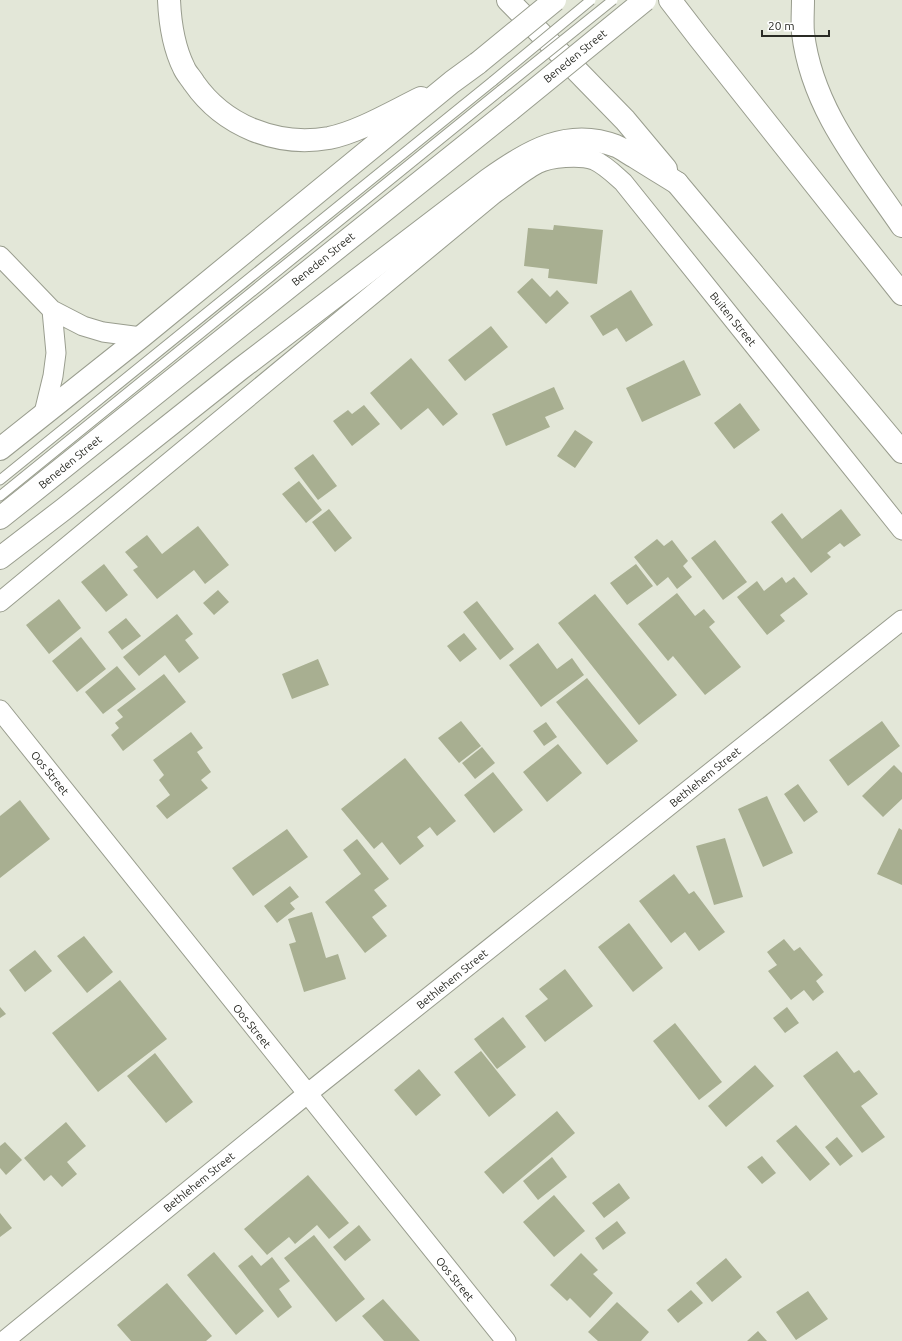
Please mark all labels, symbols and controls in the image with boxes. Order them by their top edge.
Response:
scale bar [762,12,829,38]
text: 20 m [768,19,795,32]
street label: Beneden Street [541,27,609,85]
street label: Beneden Street [289,230,357,288]
street label: Buiten Street [708,290,759,349]
street label: Beneden Street [36,433,104,491]
street label: Bethlehem Street [667,744,743,809]
street label: Oos Street [29,749,72,798]
street label: Bethlehem Street [414,946,490,1011]
street label: Oos Street [231,1002,274,1051]
street label: Bethlehem Street [161,1149,237,1214]
street label: Oos Street [434,1255,477,1304]

